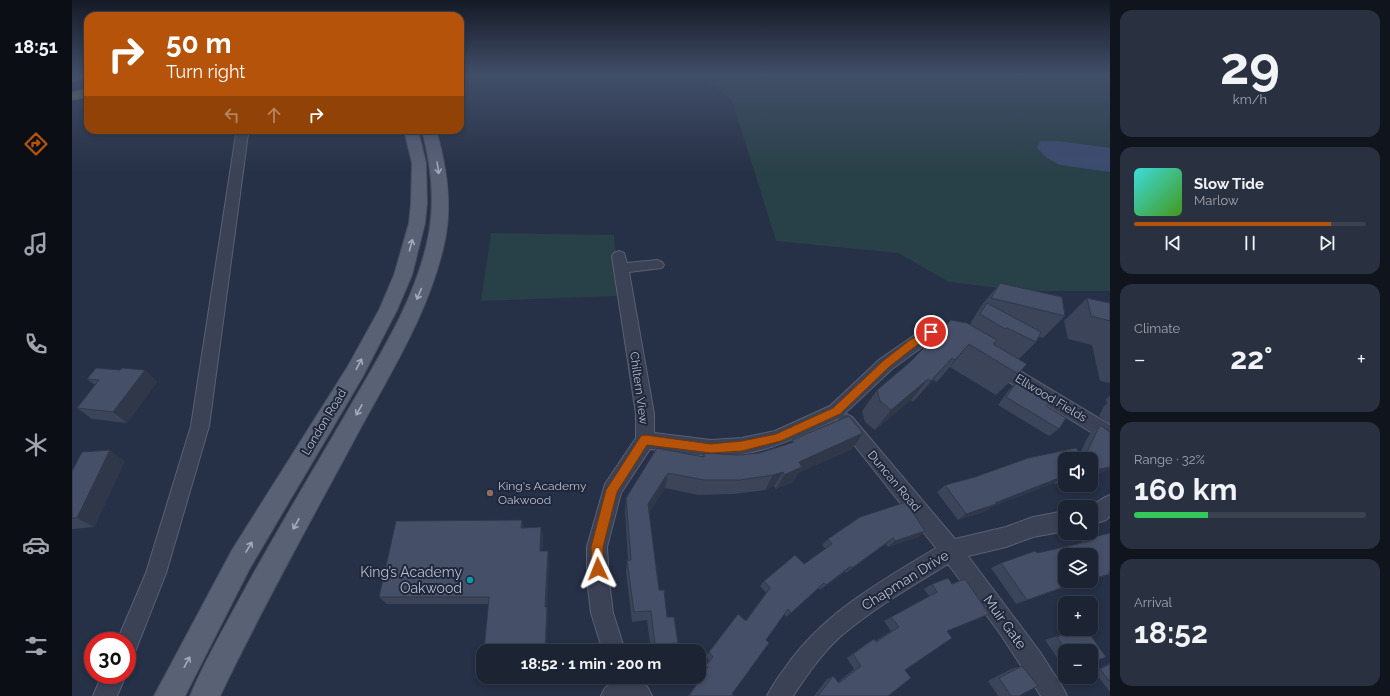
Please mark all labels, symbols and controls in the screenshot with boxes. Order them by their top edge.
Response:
text: 50 m [166,27,232,60]
icon: right [100,28,152,80]
text: 29 [1220,35,1280,96]
text: 18:51 [14,36,58,57]
text: Turn right [166,61,245,82]
text: km/h [1233,92,1267,107]
icon: left [221,104,243,126]
icon: ahead [263,104,285,126]
icon: right [305,104,327,126]
icon: directions [22,130,50,158]
one-way arrow [434,161,442,174]
text: Slow Tide [1194,175,1264,193]
text: Marlow [1194,193,1239,208]
icon: music [22,230,50,258]
icon: previous [1162,232,1184,254]
icon: pause [1239,232,1261,254]
icon: next [1316,232,1338,254]
one-way arrow [408,239,415,252]
one-way arrow [415,288,422,300]
pin [914,315,948,349]
icon: arrive [920,321,942,343]
text: Climate [1134,321,1180,336]
icon: phone [22,330,50,358]
text: 22° [1230,341,1272,376]
text: − [1134,346,1146,372]
text: + [1357,346,1366,372]
street label: Chiltern View [627,351,651,426]
one-way arrow [356,358,364,370]
street label: Ellwood Fields [1013,371,1090,425]
street label: London Road [299,386,349,458]
one-way arrow [355,404,363,416]
icon: climate [22,431,50,459]
street label: Duncan Road [865,448,923,514]
map controls [1058,452,1098,684]
button: sound [1058,452,1098,492]
text: Range · 32% [1134,452,1205,467]
text: 160 km [1134,472,1237,507]
place label: King's Academy Oakwood [498,479,587,507]
marker: King's Academy Oakwood [485,488,495,498]
button: search [1058,500,1098,540]
one-way arrow [292,517,300,529]
icon: car [22,531,50,559]
one-way arrow [245,541,253,553]
street label: Chapman Drive [858,547,952,613]
position arrow [577,548,619,590]
button: layers [1058,548,1098,588]
place label: King’s Academy Oakwood [360,564,462,596]
marker: King’s Academy Oakwood [465,575,475,585]
street label: Muir Gate [980,592,1030,652]
text: Arrival [1134,595,1172,610]
button: + [1058,596,1098,636]
text: 18:52 [1134,615,1208,650]
icon: filters [22,632,50,660]
speed limit sign: 30 [84,632,136,684]
button: − [1058,644,1098,684]
text: 18:52 · 1 min · 200 m [521,655,661,673]
one-way arrow [184,656,191,668]

